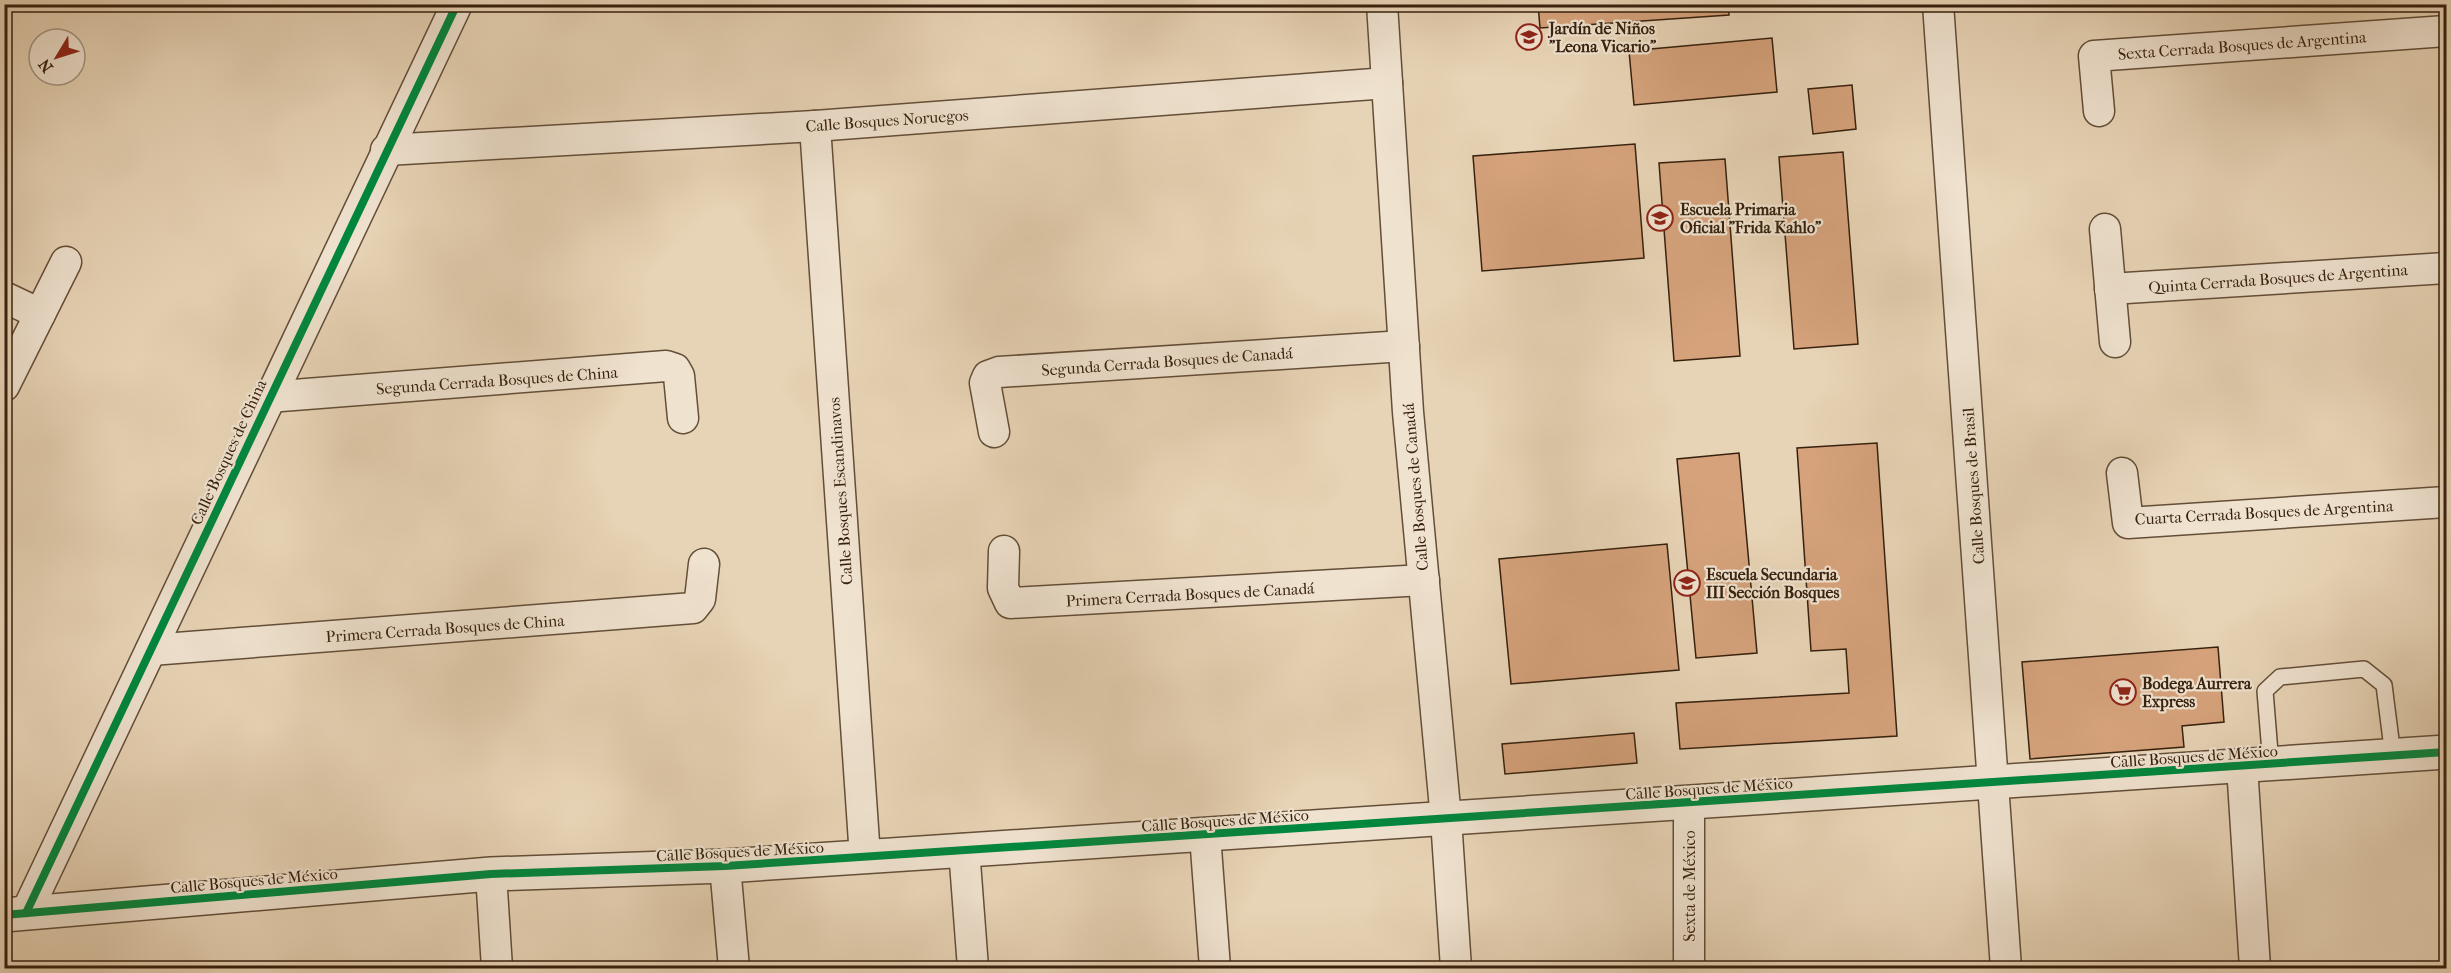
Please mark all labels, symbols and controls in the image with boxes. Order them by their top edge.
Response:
place label: Jardín de Niños "Leona Vicario" [1547,19,1657,56]
school or university icon: Jardín de Niños "Leona Vicario" [1514,22,1544,52]
north arrow [27,27,87,87]
street label: Sexta Cerrada Bosques de Argentina [2117,27,2368,64]
text: N [34,55,57,77]
street label: Calle Bosques Noruegos [805,105,969,136]
place label: Escuela Primaria Oficial "Frida Kahlo" [1680,200,1822,237]
school or university icon: Escuela Primaria Oficial "Frida Kahlo" [1645,203,1675,233]
street label: Quinta Cerrada Bosques de Argentina [2148,260,2409,297]
street label: Segunda Cerrada Bosques de Canadá [1041,343,1294,380]
street label: Segunda Cerrada Bosques de China [376,363,619,398]
street label: Calle Bosques de China [186,376,271,528]
street label: Calle Bosques Escandinavos [824,396,857,585]
street label: Calle Bosques de Canadá [1399,402,1432,572]
street label: Calle Bosques de Brasil [1959,406,1988,565]
street label: Cuarta Cerrada Bosques de Argentina [2134,496,2394,529]
place label: Escuela Secundaria III Sección Bosques [1706,565,1839,603]
school or university icon: Escuela Secundaria III Sección Bosques [1672,568,1702,598]
street label: Primera Cerrada Bosques de Canadá [1065,578,1316,611]
street label: Primera Cerrada Bosques de China [325,611,566,646]
place label: Bodega Aurrera Express [2142,674,2252,712]
supermarket icon: Bodega Aurrera Express [2108,677,2138,707]
street label: Calle Bosques de México [2110,741,2278,772]
street label: Calle Bosques de México [1625,773,1793,804]
street label: Calle Bosques de México [1141,805,1309,836]
street label: Sexta de México [1680,830,1699,942]
street label: Calle Bosques de México [656,838,824,865]
street label: Calle Bosques de México [170,864,338,897]

